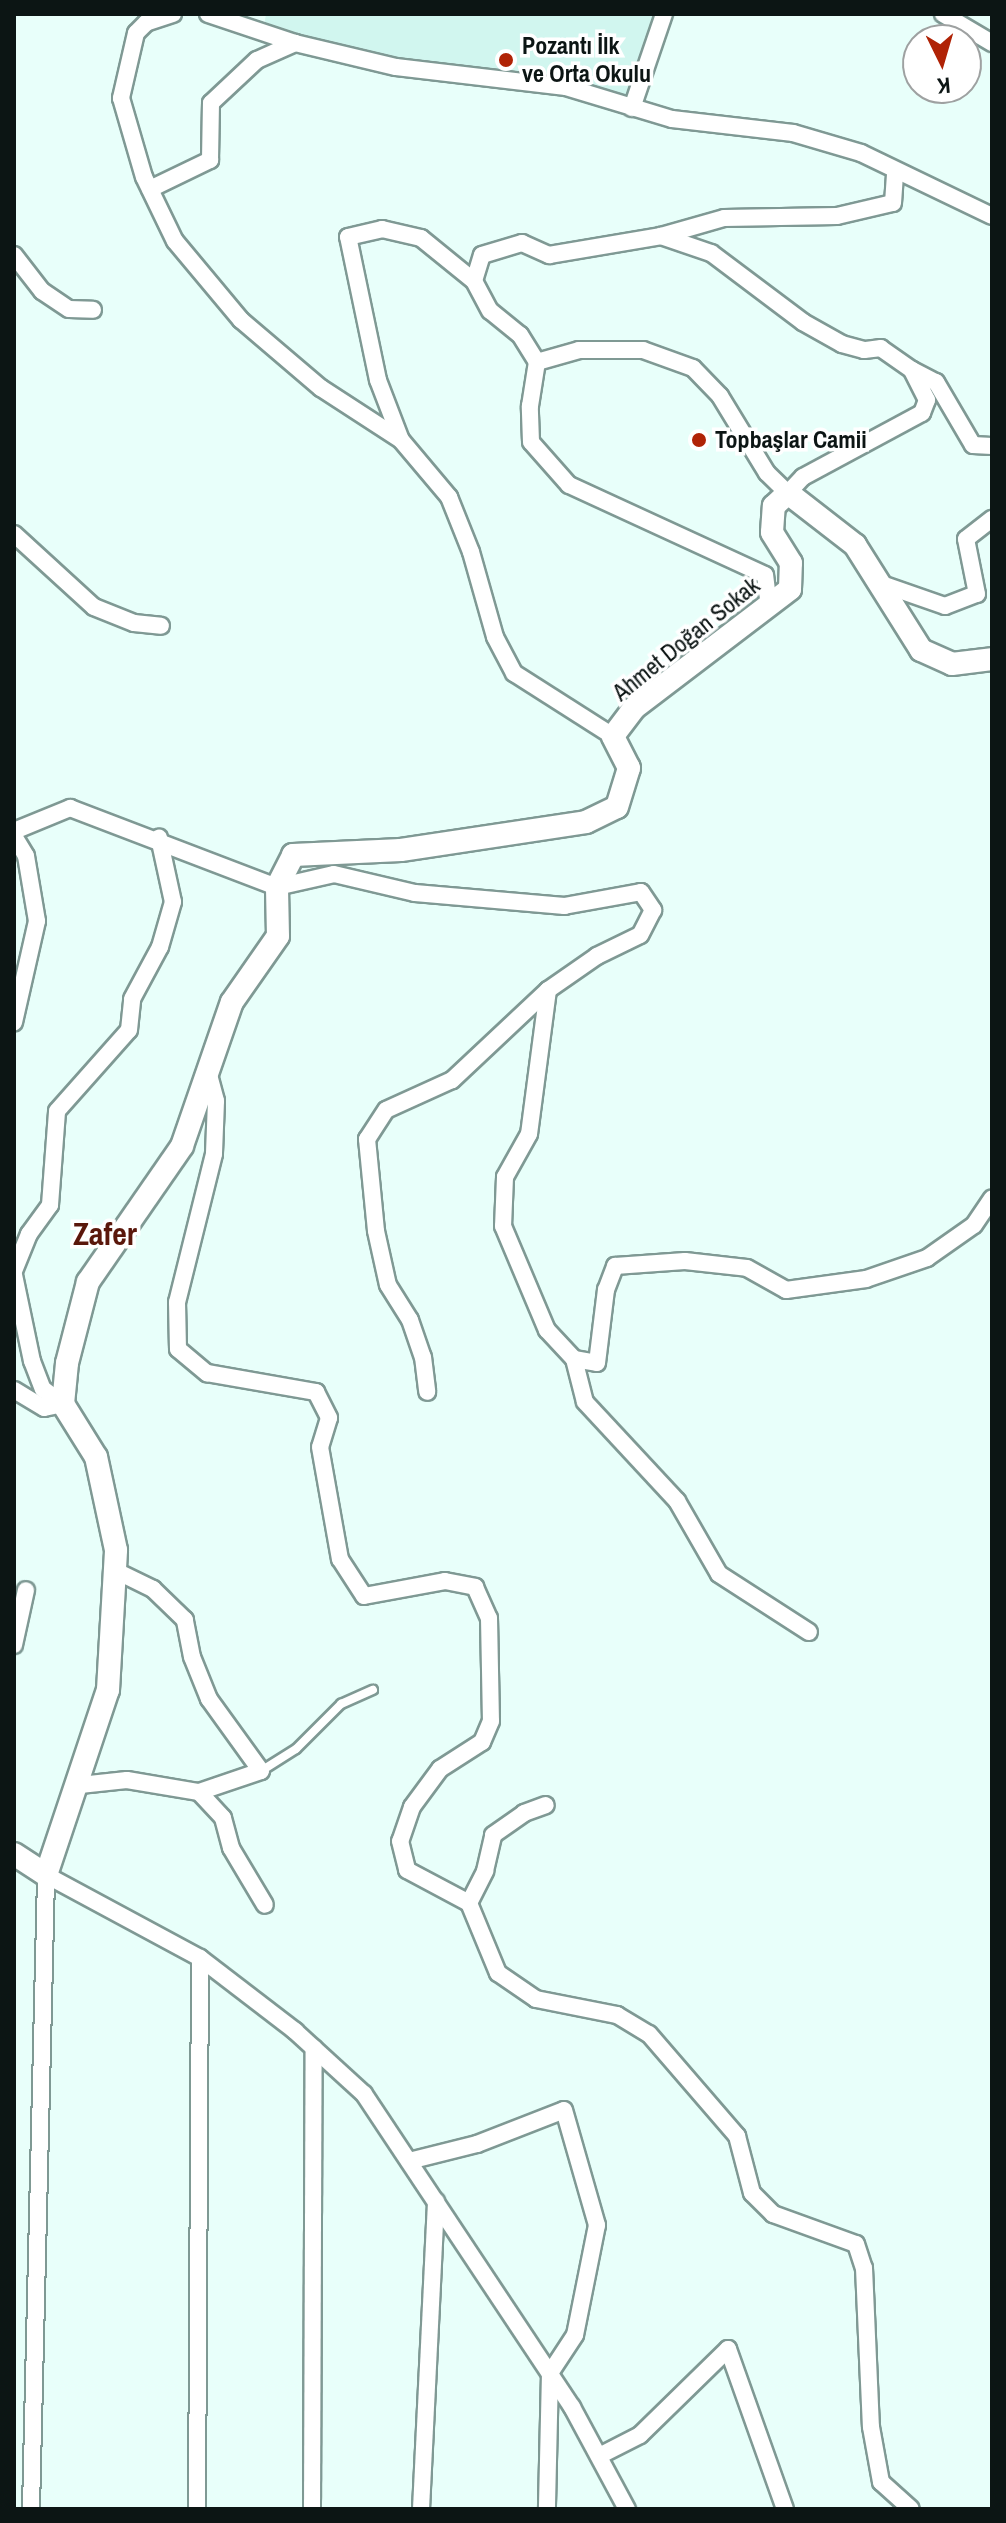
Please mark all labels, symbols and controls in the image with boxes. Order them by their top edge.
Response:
north arrow [902,24,982,104]
place label: Pozantı İlk ve Orta Okulu [522,32,651,88]
marker: Pozantı İlk ve Orta Okulu [497,51,515,69]
text: K [936,70,952,101]
place label: Topbaşlar Camii [715,426,867,454]
marker: Topbaşlar Camii [690,431,708,449]
street label: Ahmet Doğan Sokak [607,571,765,707]
district label: Zafer [73,1215,137,1253]

